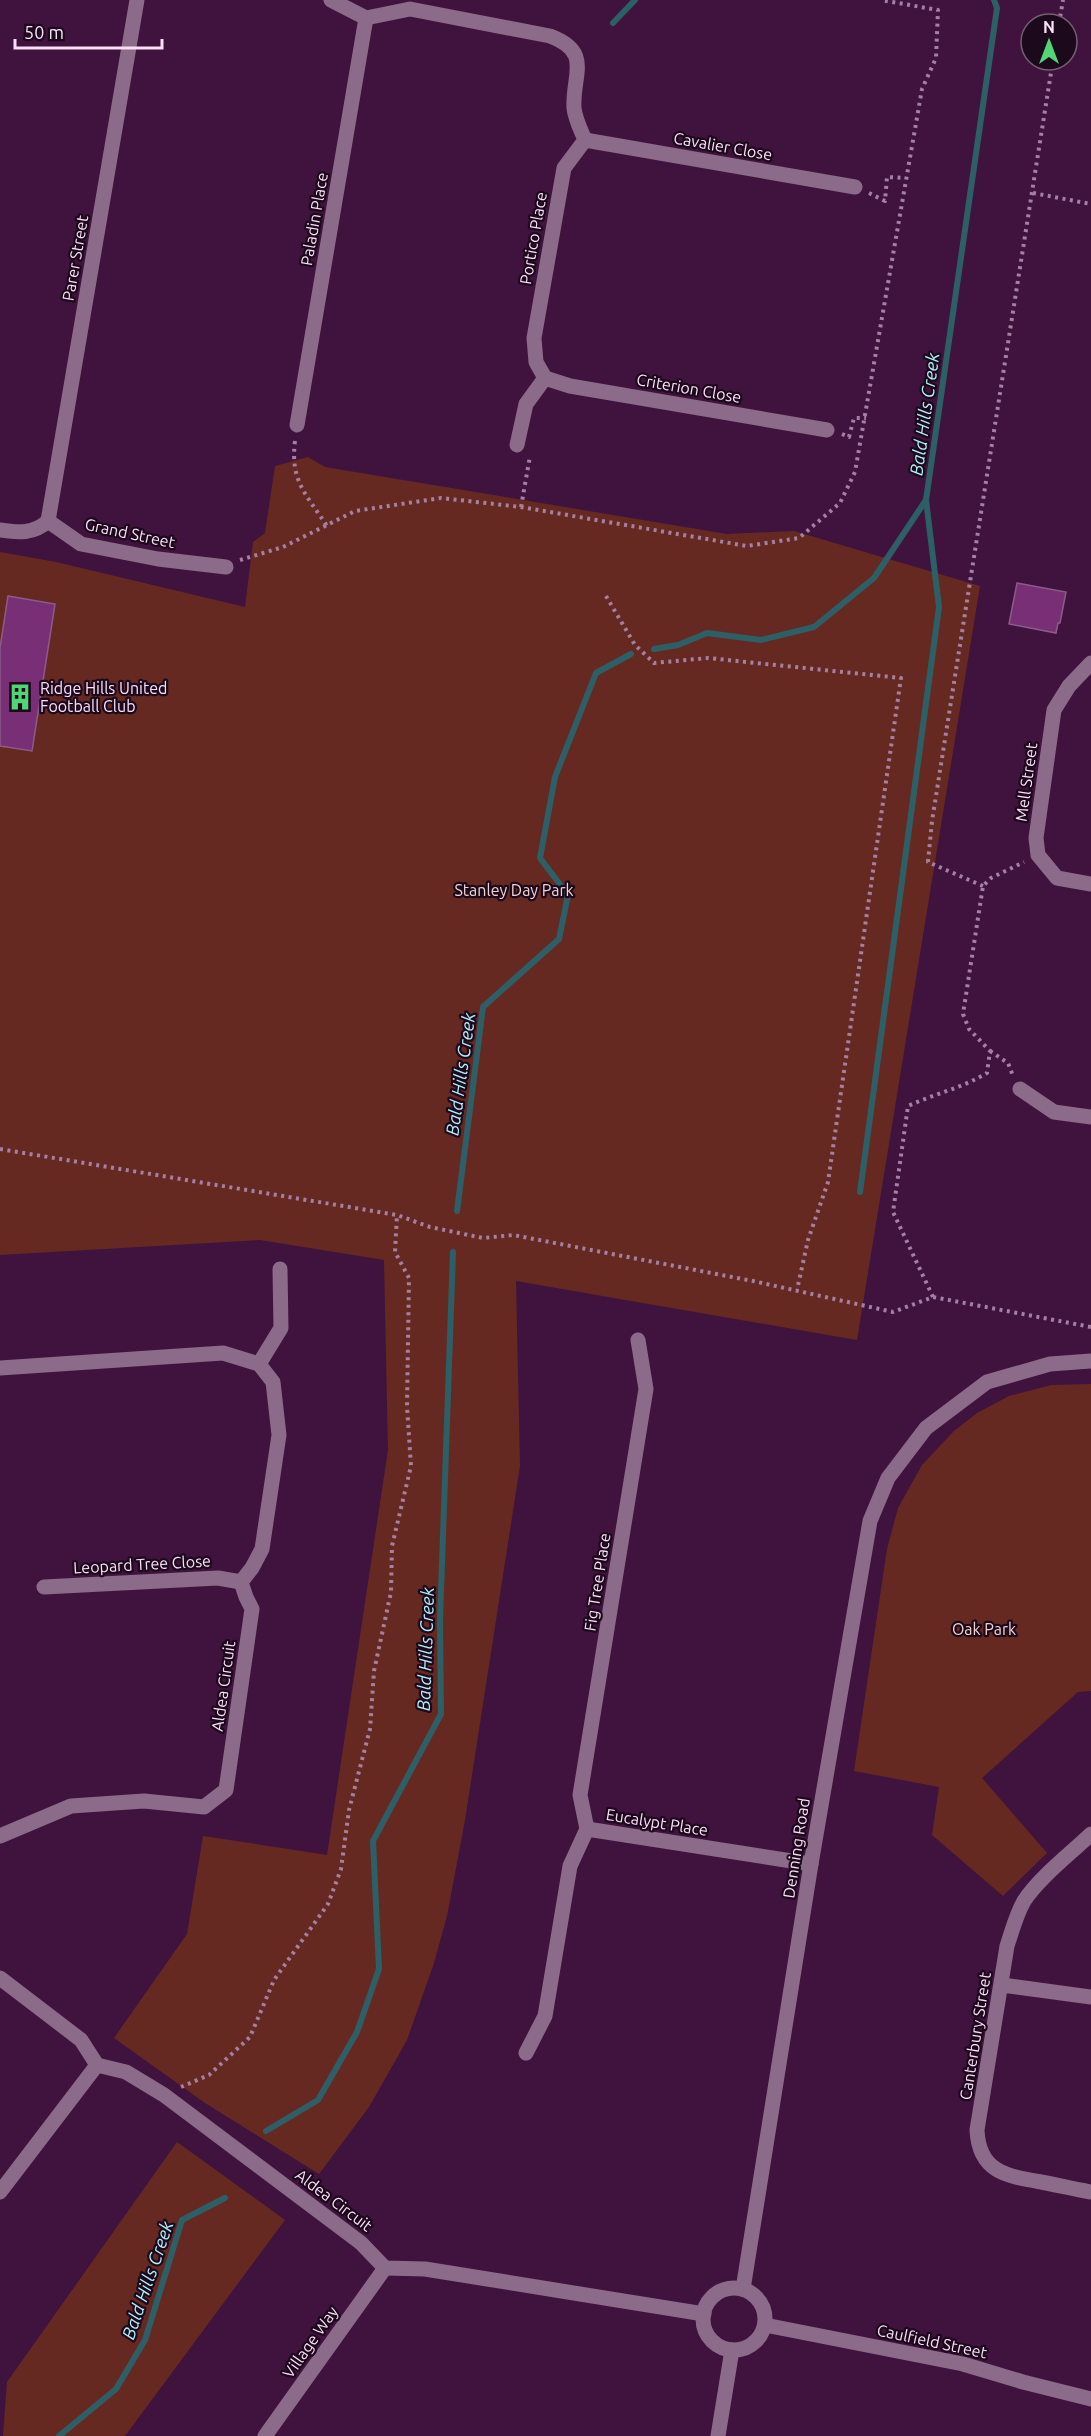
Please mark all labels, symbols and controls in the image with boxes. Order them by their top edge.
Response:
scale bar [15,12,162,50]
north arrow [1019,12,1079,72]
text: N [1043,18,1055,36]
text: 50 m [24,22,64,42]
street label: Cavalier Close [672,128,774,164]
street label: Paladin Place [297,171,331,267]
street label: Portico Place [516,190,550,286]
street label: Parer Street [59,213,92,302]
water label: Bald Hills Creek [905,351,943,477]
street label: Criterion Close [635,370,743,406]
street label: Grand Street [83,515,177,551]
place label: Ridge Hills United Football Club [40,679,167,715]
building icon: Ridge Hills United Football Club [5,682,35,712]
street label: Mell Street [1012,741,1041,823]
park label: Stanley Day Park [454,881,574,899]
water label: Bald Hills Creek [441,1011,479,1137]
street label: Fig Tree Place [580,1532,614,1632]
street label: Leopard Tree Close [73,1551,211,1577]
water label: Bald Hills Creek [413,1586,437,1711]
park label: Oak Park [952,1620,1016,1638]
street label: Aldea Circuit [208,1639,238,1732]
street label: Denning Road [779,1797,813,1899]
street label: Eucalypt Place [605,1805,709,1839]
street label: Canterbury Street [956,1970,994,2101]
street label: Aldea Circuit [292,2165,376,2235]
water label: Bald Hills Creek [117,2217,177,2342]
street label: Village Way [279,2302,341,2381]
street label: Caulfield Street [875,2321,989,2362]

